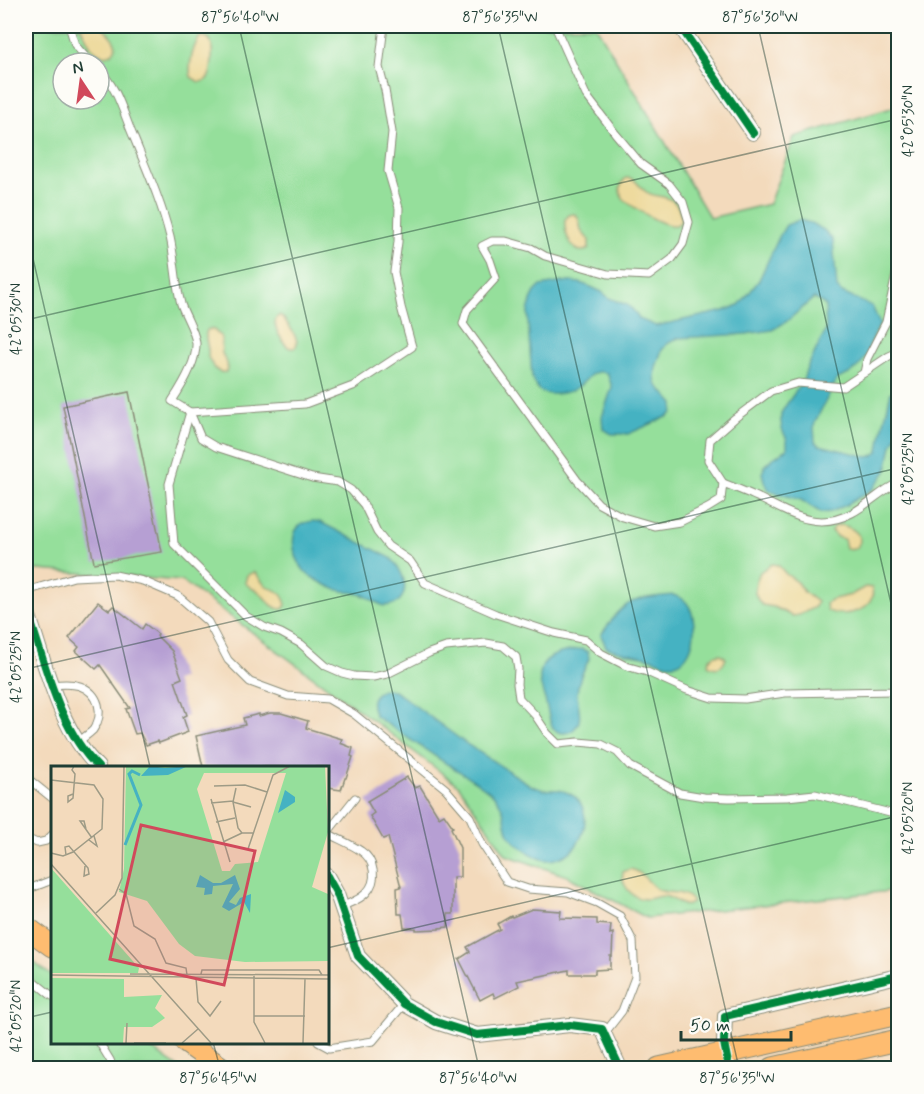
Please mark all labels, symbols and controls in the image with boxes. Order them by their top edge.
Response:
text: 87°56'40"W [201,8,279,28]
text: 87°56'35"W [462,8,538,28]
text: 87°56'30"W [722,8,798,28]
north arrow [51,51,111,111]
text: N [70,56,86,79]
text: 42°05'30"N [899,85,919,157]
text: 42°05'30"N [7,283,27,355]
text: 42°05'25"N [899,433,919,505]
text: 42°05'25"N [7,631,27,703]
inset map [51,766,328,1043]
text: 42°05'20"N [899,782,919,854]
text: 42°05'20"N [7,980,27,1052]
scale bar [681,1004,790,1042]
text: 50 m [690,1014,730,1038]
text: 87°56'45"W [179,1069,257,1089]
text: 87°56'40"W [439,1069,517,1089]
text: 87°56'35"W [699,1069,775,1089]

